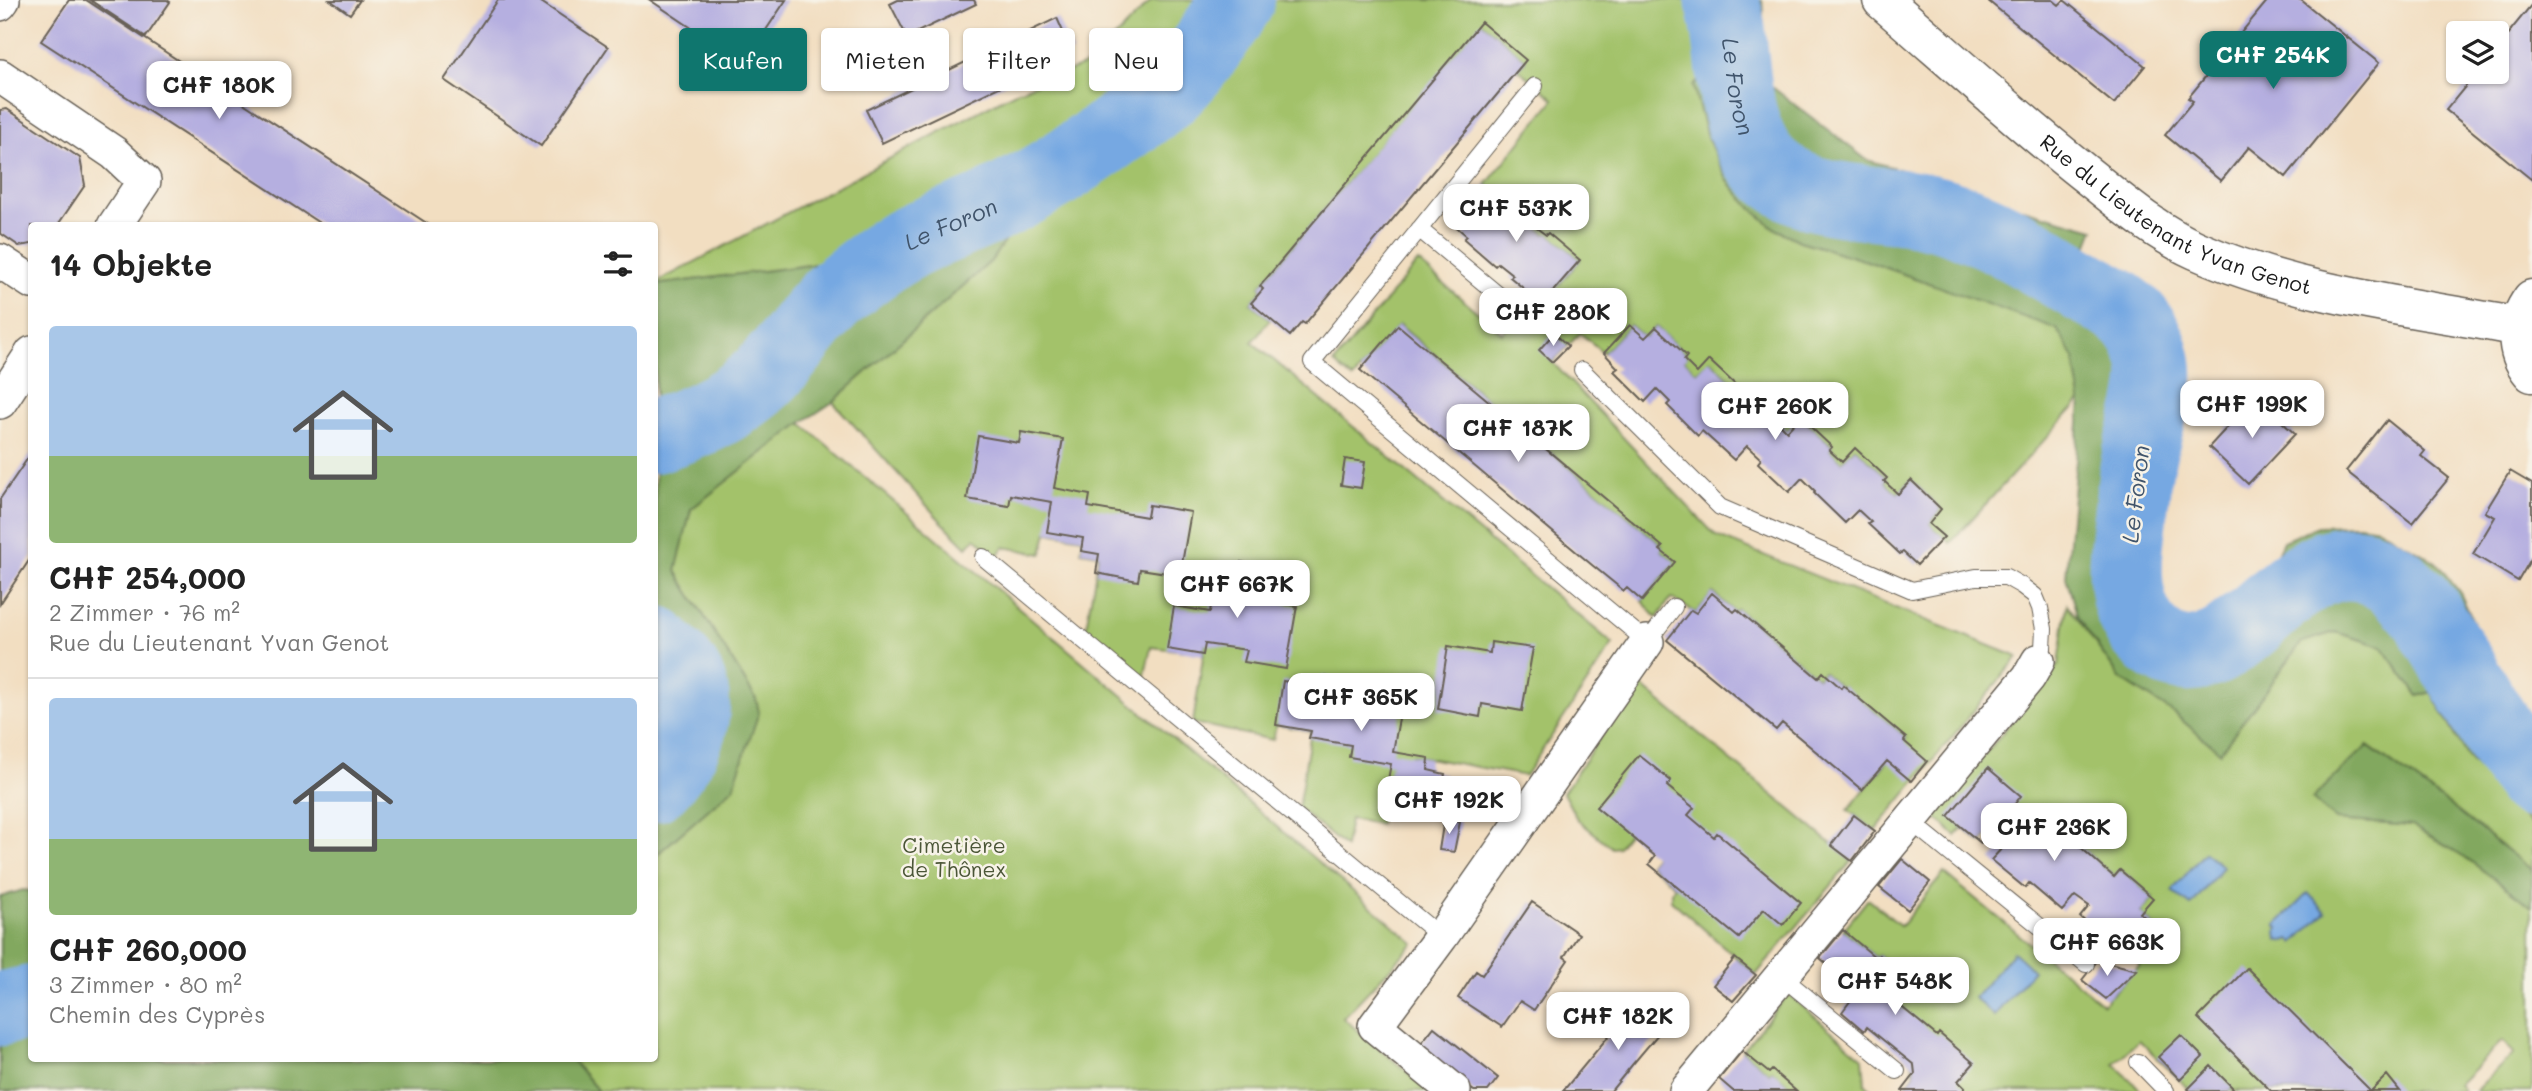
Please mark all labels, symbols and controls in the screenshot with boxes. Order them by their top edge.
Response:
map controls [2446,21,2509,84]
button: layers [2446,21,2509,84]
chip: Kaufen [679,28,807,91]
chip: Mieten [821,28,949,91]
chip: Filter [963,28,1075,91]
chip: Neu [1089,28,1183,91]
pin: CHF 254K [2201,32,2345,91]
water label: Le Foron [1716,36,1762,139]
text: CHF 254K [2216,39,2330,69]
pin: CHF 180K [147,61,291,121]
text: CHF 180K [163,69,275,99]
street label: Rue du Lieutenant Yvan Genot [2035,128,2315,300]
pin: CHF 537K [1444,184,1588,244]
water label: Le Foron [899,190,1002,257]
text: CHF 537K [1459,192,1573,222]
text: 14 Objekte [49,244,212,284]
icon: filters [599,245,637,283]
pin: CHF 280K [1481,288,1625,348]
text: CHF 280K [1495,296,1611,326]
icon: home [280,372,406,498]
pin: CHF 199K [2180,380,2324,440]
pin: CHF 260K [1703,382,1847,442]
text: CHF 199K [2196,388,2308,418]
text: CHF 260K [1717,390,1833,420]
pin: CHF 187K [1446,405,1590,464]
text: CHF 187K [1463,412,1574,442]
water label: Le Foron [2114,443,2156,544]
text: CHF 254,000 [49,557,246,597]
pin: CHF 667K [1165,560,1309,620]
text: CHF 667K [1180,568,1294,598]
text: 2 Zimmer · 76 m² [49,597,240,627]
text: Rue du Lieutenant Yvan Genot [49,627,390,657]
pin: CHF 365K [1289,674,1433,733]
text: CHF 365K [1304,681,1418,711]
icon: home [280,744,406,870]
pin: CHF 192K [1377,776,1521,836]
text: CHF 192K [1394,784,1504,814]
pin: CHF 236K [1982,804,2126,863]
text: CHF 236K [1997,811,2111,841]
park label: Cimetière de Thônex [902,831,1006,882]
pin: CHF 663K [2035,918,2179,978]
text: CHF 663K [2049,926,2165,956]
text: CHF 260,000 [49,929,247,969]
pin: CHF 548K [1823,958,1967,1017]
text: CHF 548K [1837,965,1953,995]
text: 3 Zimmer · 80 m² [49,969,242,999]
pin: CHF 182K [1546,992,1690,1052]
text: Chemin des Cyprès [49,999,266,1029]
text: CHF 182K [1562,1000,1674,1030]

